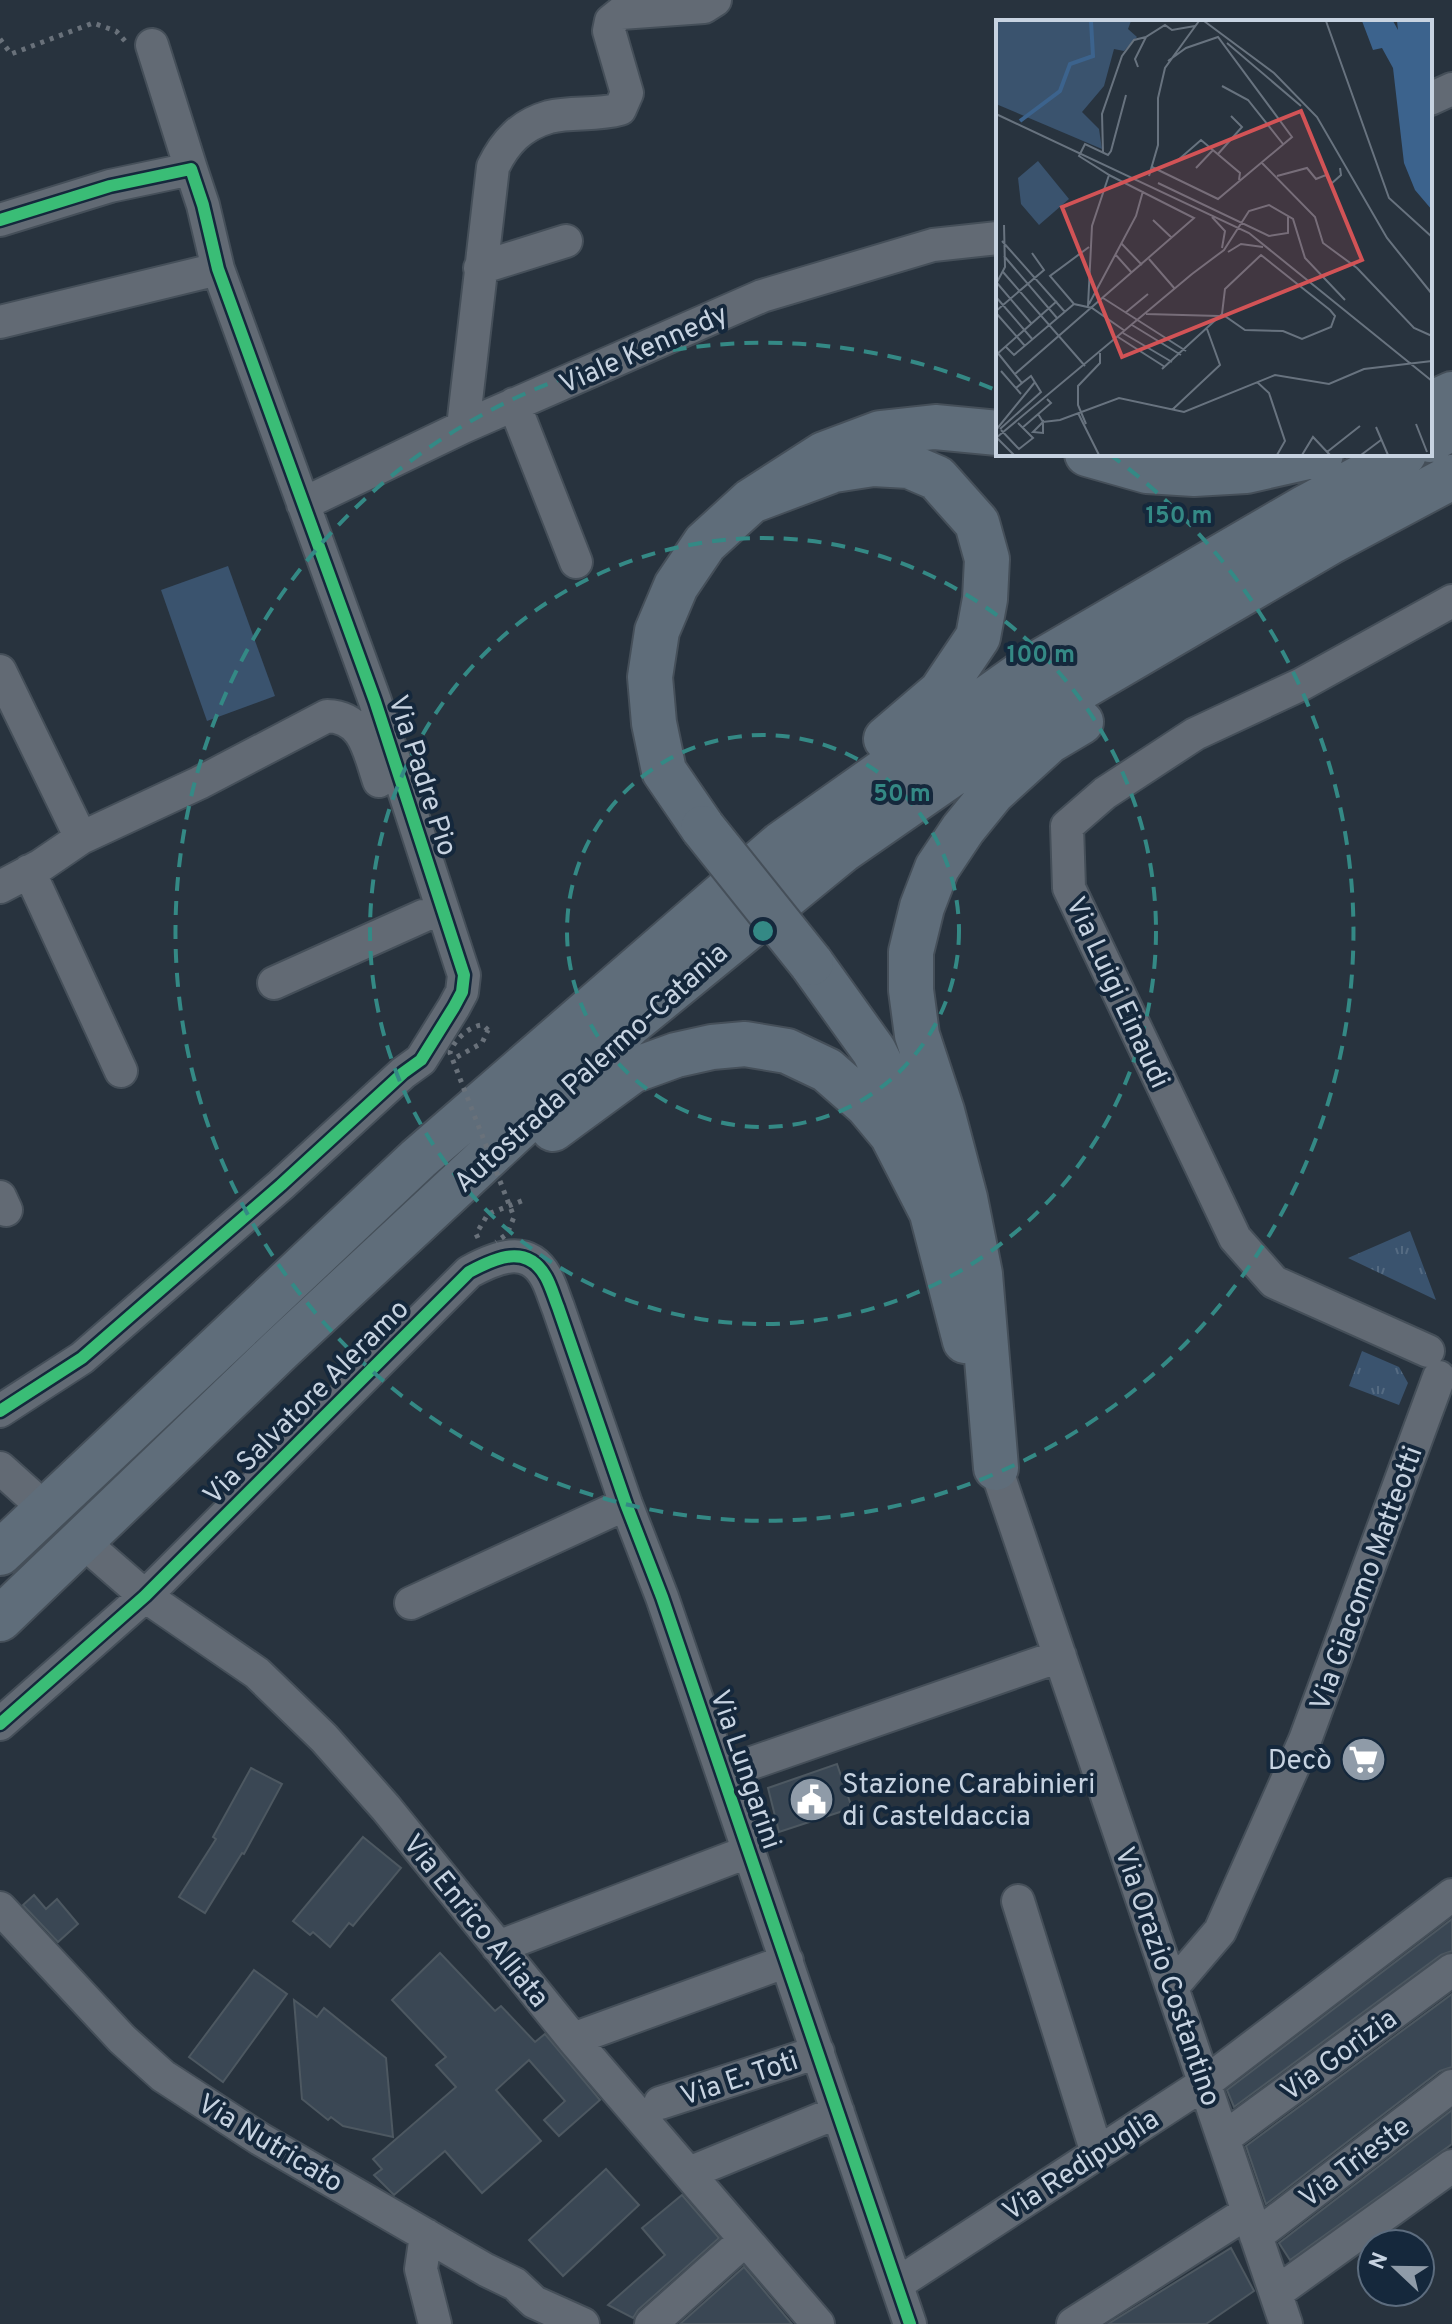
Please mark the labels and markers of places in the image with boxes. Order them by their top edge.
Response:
centre of rings [749,917,777,945]
supermarket icon: Decò [1339,1735,1387,1783]
place label: Decò [1268,1744,1332,1780]
place label: Stazione Carabinieri di Casteldaccia [842,1768,1095,1836]
public building icon: Stazione Carabinieri di Casteldaccia [787,1775,835,1823]

